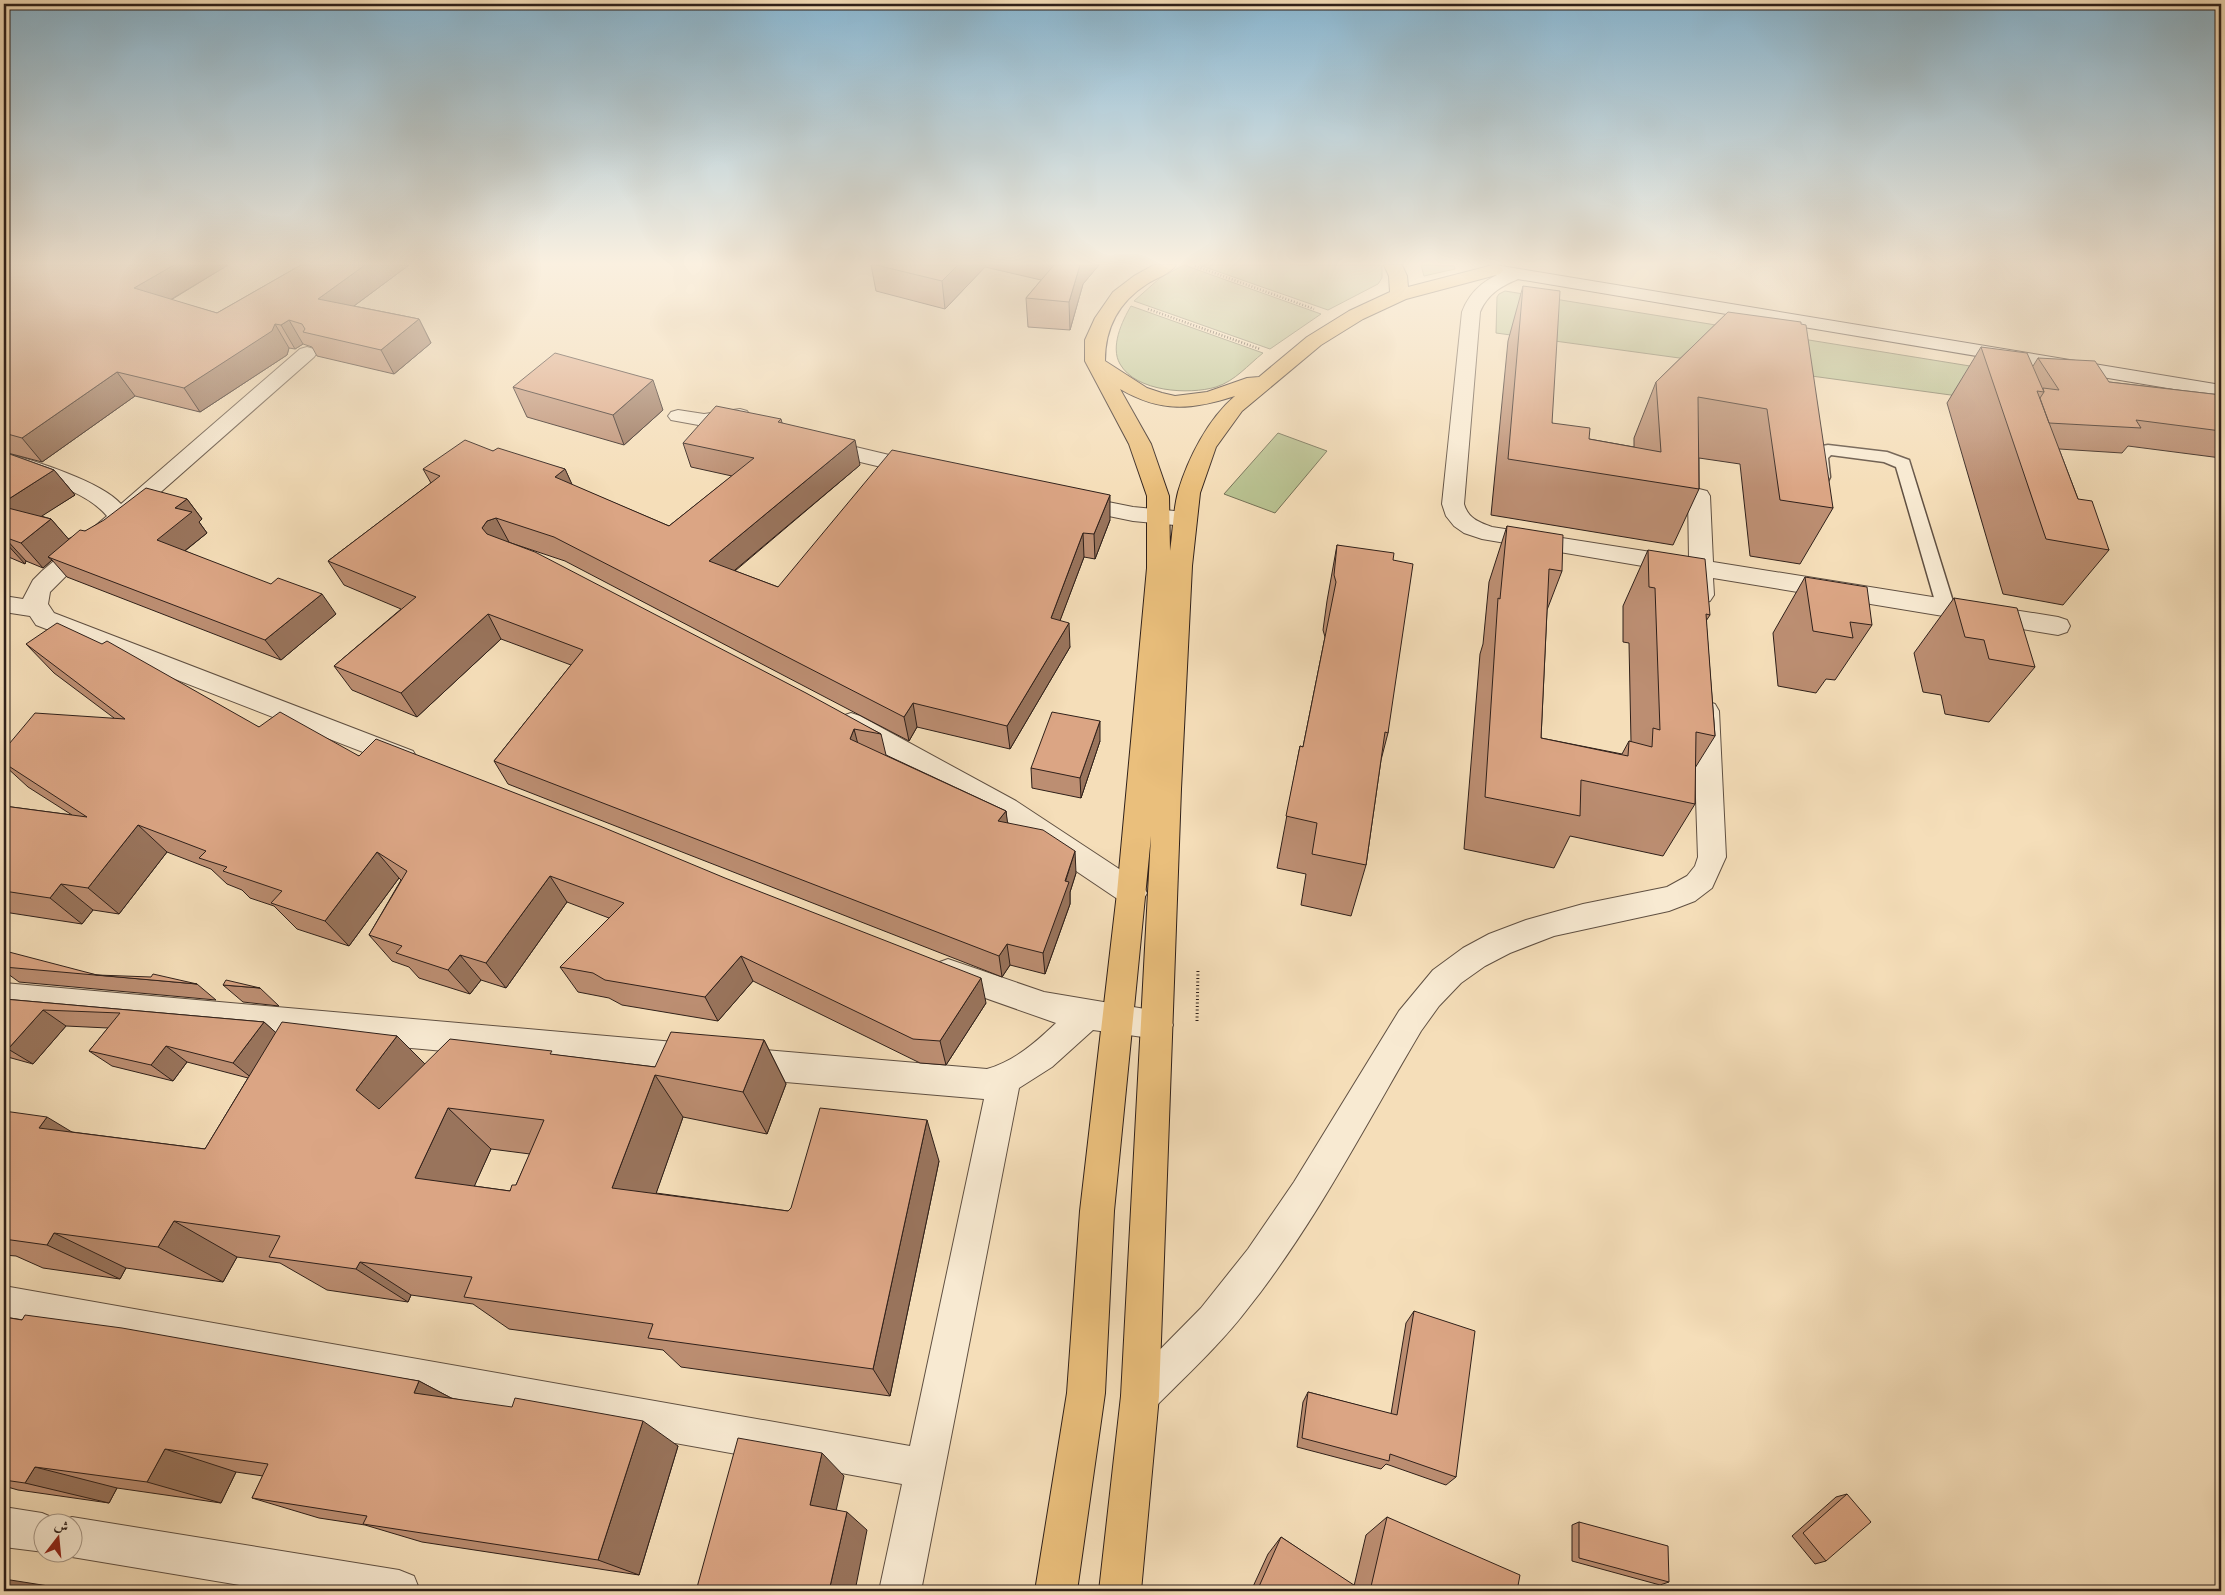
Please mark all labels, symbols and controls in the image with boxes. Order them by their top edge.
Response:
north arrow [32,1512,82,1562]
text: ش [52,1516,71,1537]

